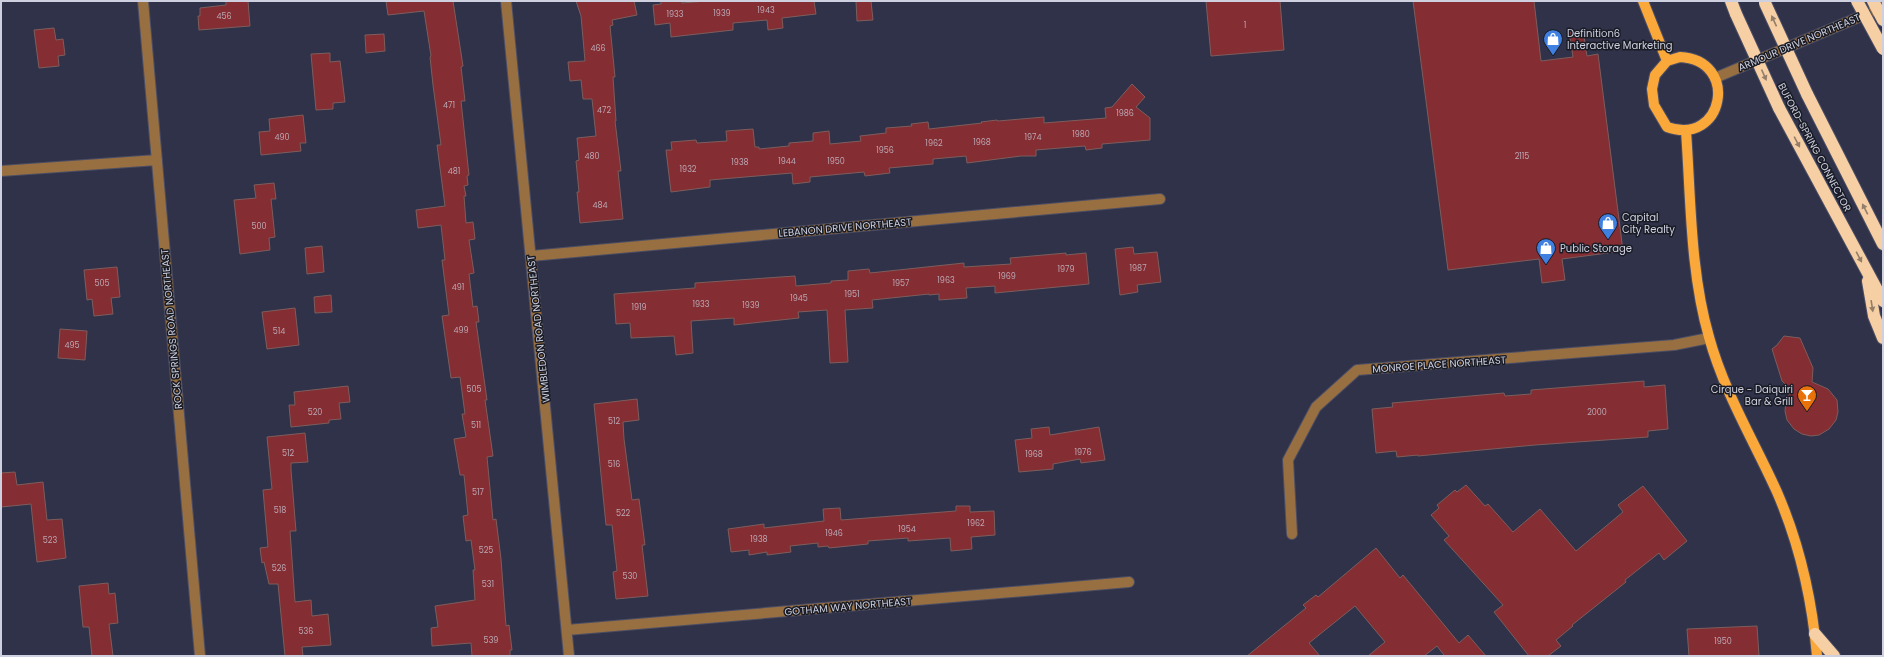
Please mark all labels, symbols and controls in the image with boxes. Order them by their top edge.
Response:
house number: 1943 [757,5,775,16]
house number: 1939 [713,8,731,19]
house number: 1933 [666,9,684,20]
street label: ARMOUR DRIVE NORTHEAST [1736,10,1863,75]
house number: 456 [216,11,232,22]
one-way arrow [1771,15,1777,27]
house number: 1 [1244,20,1246,31]
place label: Definition6 Interactive Marketing [1567,26,1673,53]
shop icon: Definition6 Interactive Marketing [1542,28,1564,56]
house number: 466 [590,43,606,54]
one-way arrow [1761,69,1767,80]
street label: BUFORD-SPRING CONNECTOR [1774,80,1855,214]
house number: 471 [443,100,455,111]
house number: 472 [597,105,611,116]
house number: 1986 [1116,108,1134,119]
house number: 1980 [1072,129,1090,140]
house number: 490 [274,132,290,143]
house number: 1974 [1025,132,1042,143]
one-way arrow [1794,136,1801,148]
house number: 1968 [973,137,991,148]
house number: 1962 [925,138,943,149]
house number: 1956 [876,145,894,156]
house number: 480 [584,151,600,162]
house number: 2115 [1515,151,1529,162]
house number: 1944 [778,156,796,167]
house number: 1950 [827,156,845,167]
house number: 1938 [731,157,749,168]
house number: 1932 [680,164,697,175]
house number: 481 [448,166,460,177]
house number: 484 [592,200,608,211]
one-way arrow [1862,203,1868,215]
place label: Capital City Realty [1622,210,1675,237]
shop icon: Capital City Realty [1597,212,1619,240]
street label: LEBANON DRIVE NORTHEAST [778,214,913,241]
house number: 500 [251,221,267,232]
shop icon: Public Storage [1535,237,1557,265]
place label: Public Storage [1560,241,1632,256]
street label: ROCK SPRINGS ROAD NORTHEAST [157,248,186,410]
one-way arrow [1855,251,1862,263]
street label: WIMBLEDON ROAD NORTHEAST [523,254,554,403]
house number: 1987 [1129,263,1147,274]
house number: 1979 [1057,264,1075,275]
house number: 1969 [998,271,1016,282]
house number: 1963 [937,275,955,286]
house number: 505 [94,278,110,289]
house number: 1957 [893,278,910,289]
house number: 491 [452,282,464,293]
house number: 1951 [844,289,860,300]
house number: 1945 [790,293,808,304]
house number: 1933 [692,299,710,310]
one-way arrow [1869,299,1875,312]
house number: 1939 [742,300,760,311]
house number: 1919 [631,302,647,313]
house number: 499 [453,325,469,336]
house number: 514 [273,326,285,337]
house number: 495 [64,340,80,351]
street label: MONROE PLACE NORTHEAST [1372,352,1507,377]
place label: Cirque - Daiquiri Bar & Grill [1711,382,1793,409]
house number: 505 [466,384,482,395]
bar icon: Cirque - Daiquiri Bar & Grill [1796,384,1818,412]
house number: 520 [308,407,322,418]
house number: 2000 [1587,407,1607,418]
house number: 512 [608,416,620,427]
house number: 511 [471,420,481,431]
house number: 1976 [1074,447,1092,458]
house number: 512 [282,448,294,459]
house number: 1968 [1025,449,1043,460]
house number: 516 [608,459,620,470]
house number: 517 [472,487,485,498]
house number: 518 [274,505,286,516]
house number: 522 [616,508,631,519]
house number: 1962 [967,518,985,529]
house number: 1954 [898,524,916,535]
house number: 1946 [825,528,843,539]
house number: 1938 [750,534,768,545]
house number: 523 [43,535,57,546]
house number: 525 [479,545,493,556]
house number: 526 [272,563,286,574]
house number: 530 [623,571,637,582]
house number: 531 [482,579,494,590]
street label: GOTHAM WAY NORTHEAST [784,593,913,620]
house number: 536 [299,626,313,637]
house number: 539 [484,635,498,646]
house number: 1950 [1714,636,1732,647]

